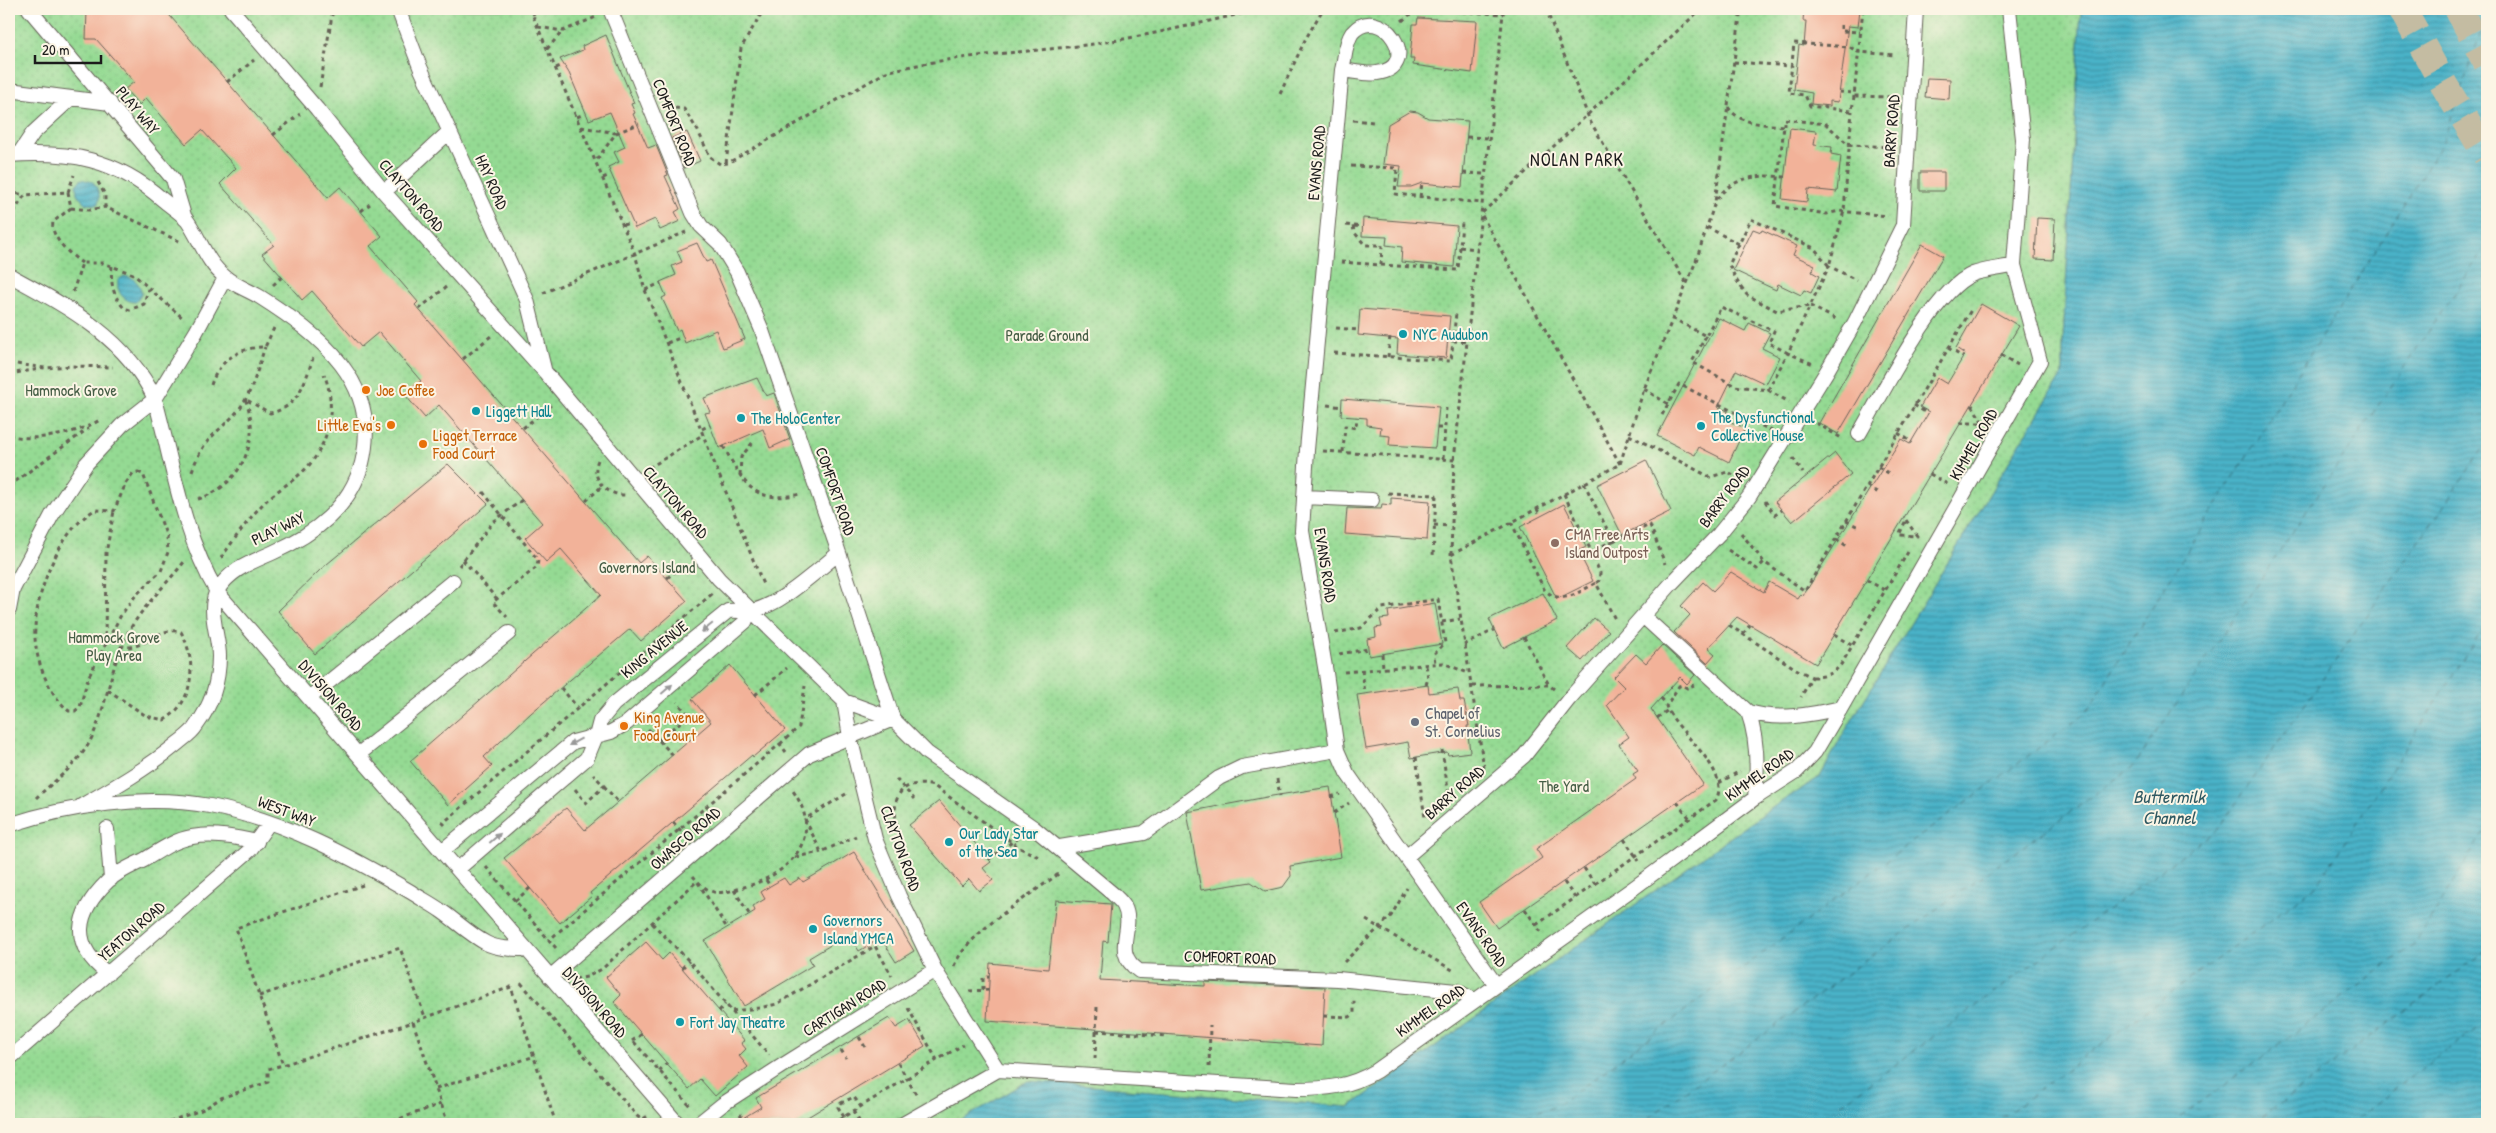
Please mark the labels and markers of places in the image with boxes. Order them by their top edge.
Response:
place label: NYC Audubon [1413,323,1488,345]
marker: NYC Audubon [1397,328,1409,340]
place label: Joe Coffee [376,379,435,401]
marker: Joe Coffee [360,384,372,396]
place label: Liggett Hall [486,400,552,422]
marker: Liggett Hall [470,405,482,417]
place label: The Dysfunctional Collective House [1711,406,1815,446]
place label: The HoloCenter [751,407,840,429]
marker: The HoloCenter [735,412,747,424]
place label: Little Eva's [318,414,381,436]
marker: Little Eva's [385,419,397,431]
marker: The Dysfunctional Collective House [1695,420,1707,432]
place label: Ligget Terrace Food Court [432,424,518,464]
marker: Ligget Terrace Food Court [417,438,429,450]
place label: CMA Free Arts Island Outpost [1565,523,1649,563]
marker: CMA Free Arts Island Outpost [1549,537,1561,549]
place label: Chapel of St. Cornelius [1425,702,1500,742]
place label: King Avenue Food Court [633,706,705,746]
marker: Chapel of St. Cornelius [1409,716,1421,728]
marker: King Avenue Food Court [618,720,630,732]
place label: Our Lady Star of the Sea [959,822,1038,862]
marker: Our Lady Star of the Sea [943,836,955,848]
place label: Governors Island YMCA [823,909,894,949]
marker: Governors Island YMCA [807,923,819,935]
place label: Fort Jay Theatre [689,1011,786,1033]
marker: Fort Jay Theatre [674,1016,686,1028]

